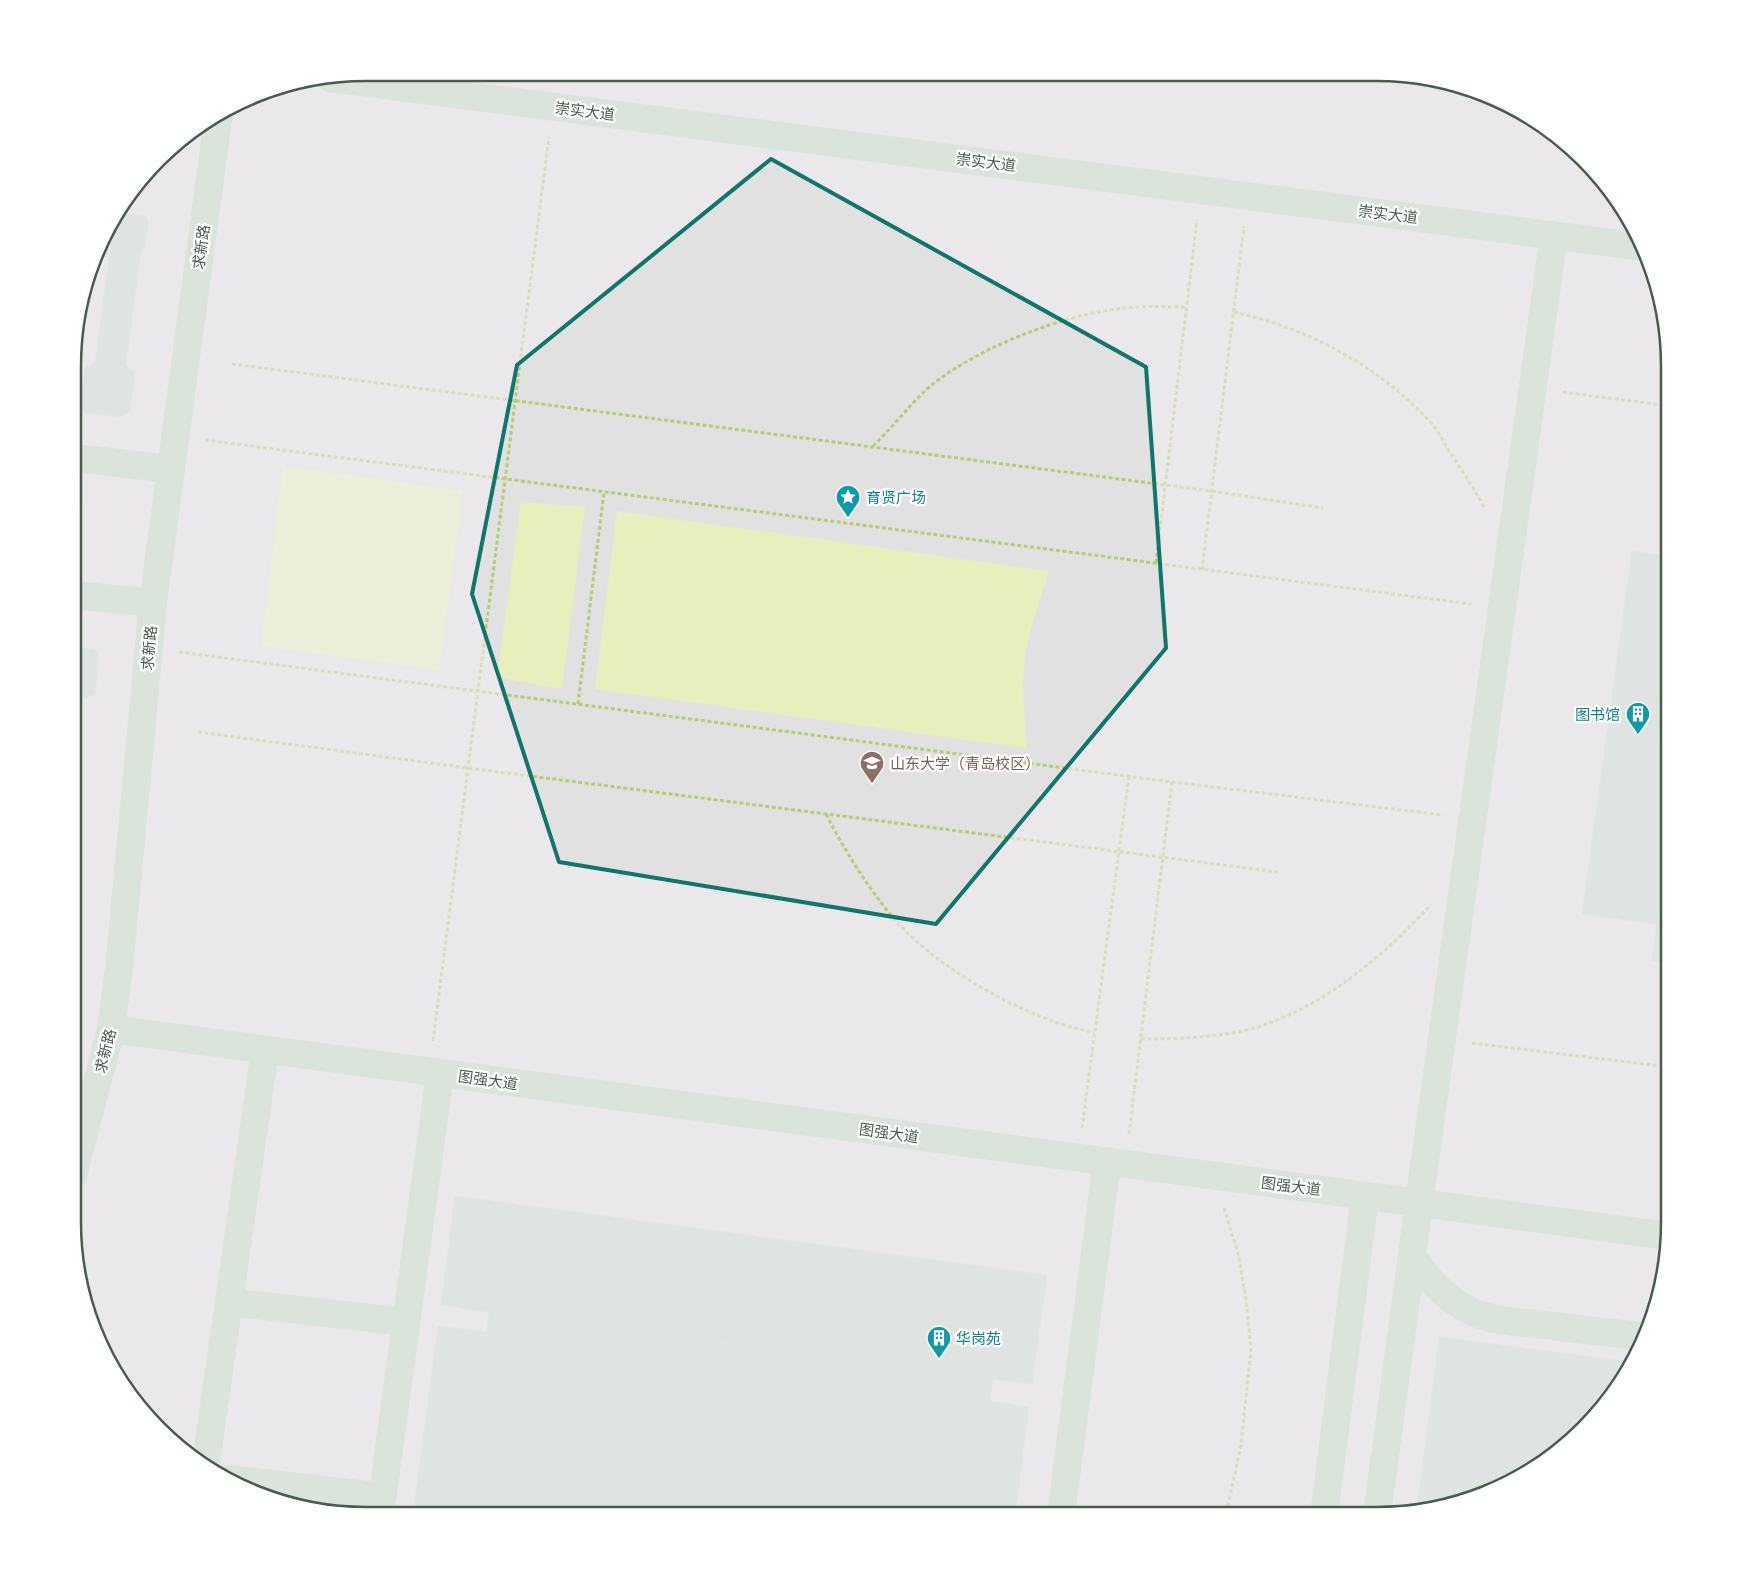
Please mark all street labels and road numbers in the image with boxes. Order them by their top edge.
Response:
street label: 崇实大道 [554,97,616,125]
street label: 崇实大道 [955,148,1017,176]
street label: 崇实大道 [1357,200,1419,228]
street label: 求新路 [187,223,215,271]
street label: 求新路 [137,625,161,671]
street label: 求新路 [89,1027,121,1075]
street label: 图强大道 [457,1065,519,1095]
street label: 图强大道 [858,1118,920,1148]
street label: 图强大道 [1260,1172,1322,1200]

